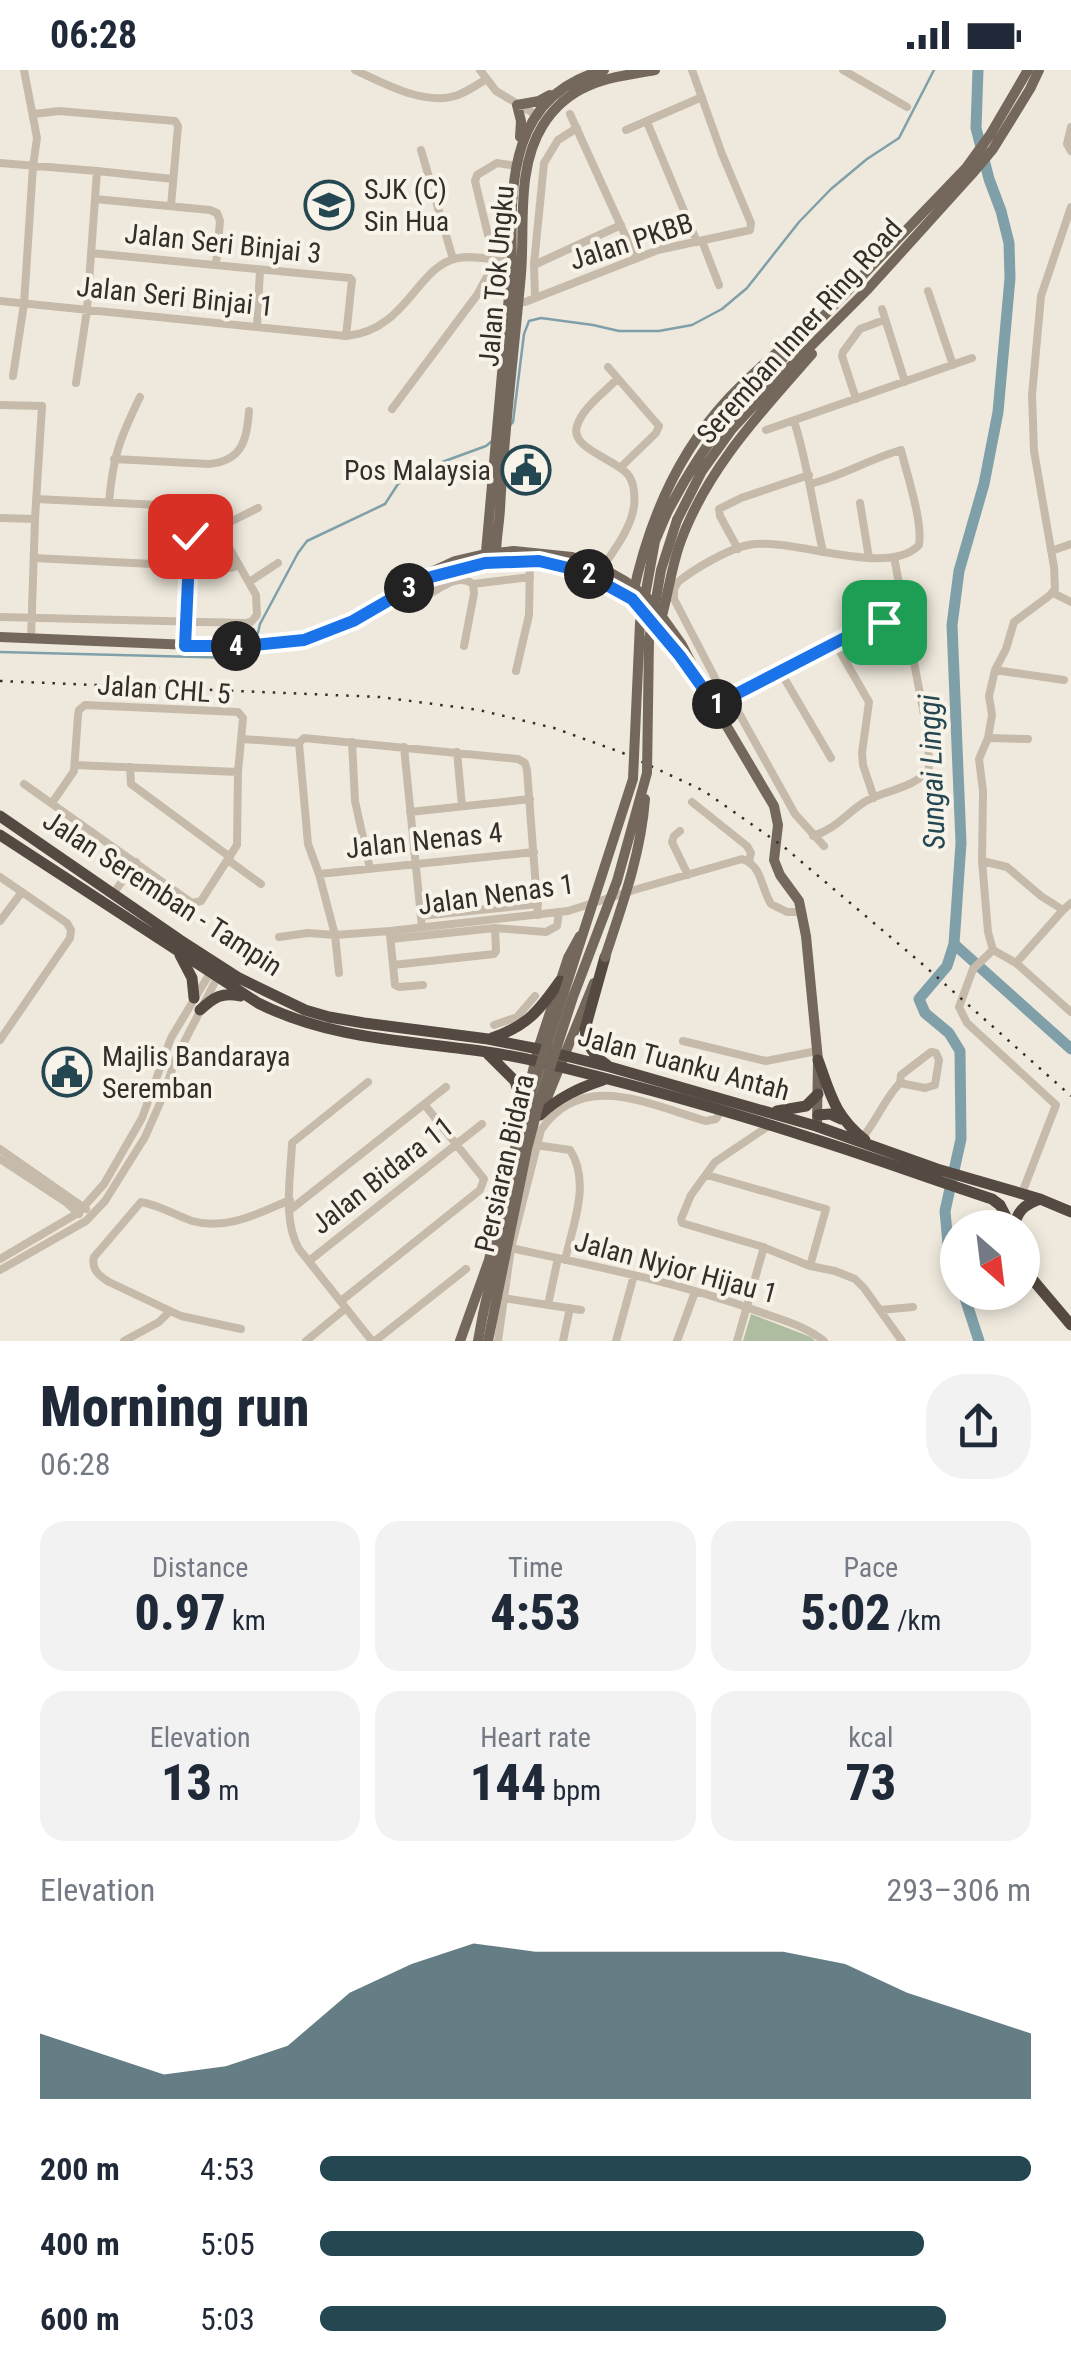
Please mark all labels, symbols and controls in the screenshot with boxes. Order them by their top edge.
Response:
text: 06:28 [50,13,137,57]
place label: SJK (C) Sin Hua [364,173,449,238]
school or university icon: SJK (C) Sin Hua [303,179,355,231]
street label: Jalan Tok Ungku [472,184,521,368]
street label: Jalan PKBB [565,206,697,277]
street label: Seremban Inner Ring Road [690,212,909,450]
street label: Jalan Seri Binjai 3 [123,217,323,270]
street label: Jalan Seri Binjai 1 [75,270,275,323]
public building icon: Pos Malaysia [500,444,552,496]
place label: Pos Malaysia [344,454,491,487]
pin [148,494,233,579]
icon: check [163,509,218,564]
pin: 2 [564,549,614,599]
text: 2 [582,557,596,590]
pin: 3 [384,563,434,613]
text: 3 [402,571,416,604]
pin [842,580,927,665]
icon: arrive [857,595,912,650]
pin: 4 [211,621,261,671]
text: 4 [229,629,243,662]
street label: Jalan CHL 5 [96,668,232,711]
pin: 1 [692,679,742,729]
text: 1 [710,687,724,720]
water label: Sungai Linggi [911,694,952,850]
street label: Jalan Seremban - Tampin [37,804,288,983]
street label: Jalan Nenas 4 [344,816,504,865]
street label: Jalan Nenas 1 [416,867,576,922]
street label: Jalan Tuanku Antah [575,1019,793,1108]
place label: Majlis Bandaraya Seremban [102,1040,291,1105]
public building icon: Majlis Bandaraya Seremban [41,1046,93,1098]
street label: Persiaran Bidara [468,1071,541,1255]
street label: Jalan Bidara 11 [305,1110,460,1241]
north arrow [940,1210,1040,1310]
map controls [940,1210,1040,1310]
street label: Jalan Nyior Hijau 1 [571,1225,781,1310]
button: share [926,1374,1031,1479]
text: Morning run [40,1375,309,1439]
text: 06:28 [40,1445,111,1483]
text: Distance [152,1551,248,1584]
text: Time [508,1551,563,1584]
text: Pace [843,1551,898,1584]
text: 0.97 [135,1584,226,1642]
text: 4:53 [490,1584,581,1642]
text: 5:02 [800,1584,891,1642]
text: km [226,1604,266,1637]
text: /km [891,1604,941,1637]
text: Elevation [150,1721,251,1754]
text: Heart rate [480,1721,591,1754]
text: kcal [848,1721,893,1754]
text: 13 [161,1754,212,1812]
text: 144 [470,1754,546,1812]
text: 73 [845,1754,896,1812]
text: m [212,1774,239,1807]
text: bpm [546,1774,601,1807]
text: Elevation [40,1871,155,1909]
text: 293–306 m [886,1871,1031,1909]
text: 200 m [40,2150,120,2188]
text: 4:53 [200,2150,255,2188]
text: 400 m [40,2225,120,2263]
text: 5:05 [200,2225,255,2263]
text: 600 m [40,2300,120,2338]
text: 5:03 [200,2300,255,2338]

